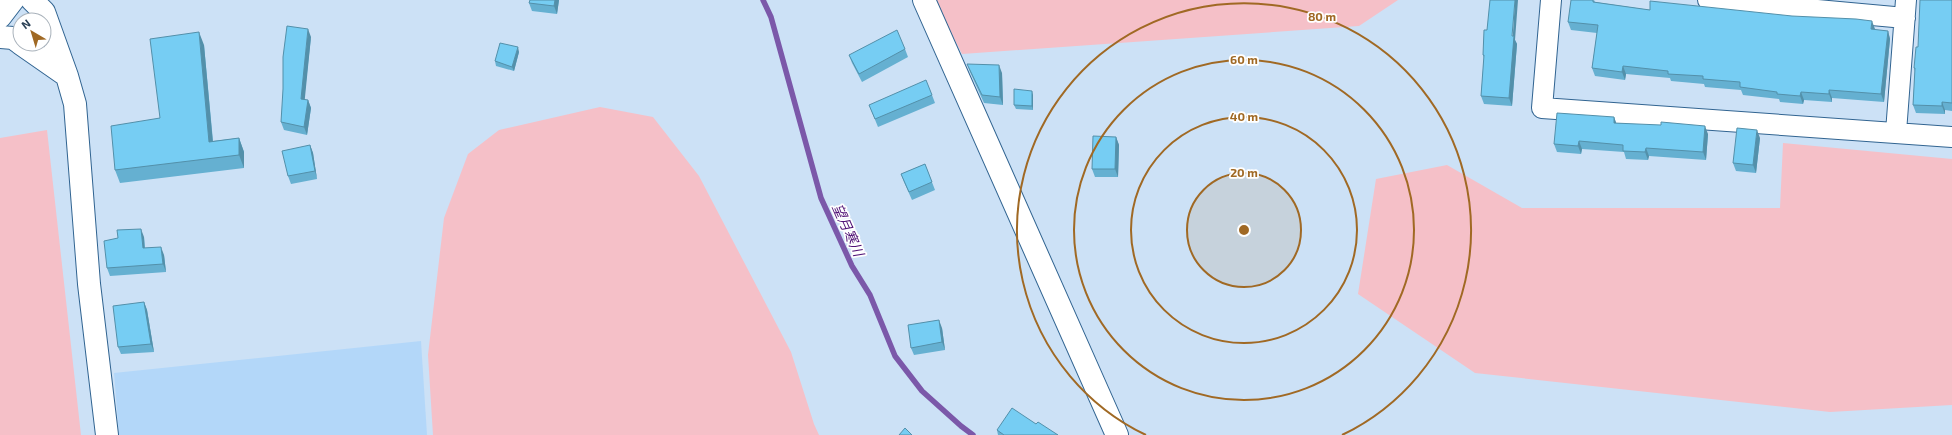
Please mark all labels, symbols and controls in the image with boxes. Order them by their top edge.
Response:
text: 80 m [1308,9,1336,23]
north arrow [12,12,52,52]
text: N [18,16,33,31]
text: 60 m [1230,52,1258,66]
text: 40 m [1230,109,1258,123]
text: 20 m [1230,165,1258,179]
water label: 望月寒川 [829,201,868,261]
centre of rings [1237,223,1251,237]

